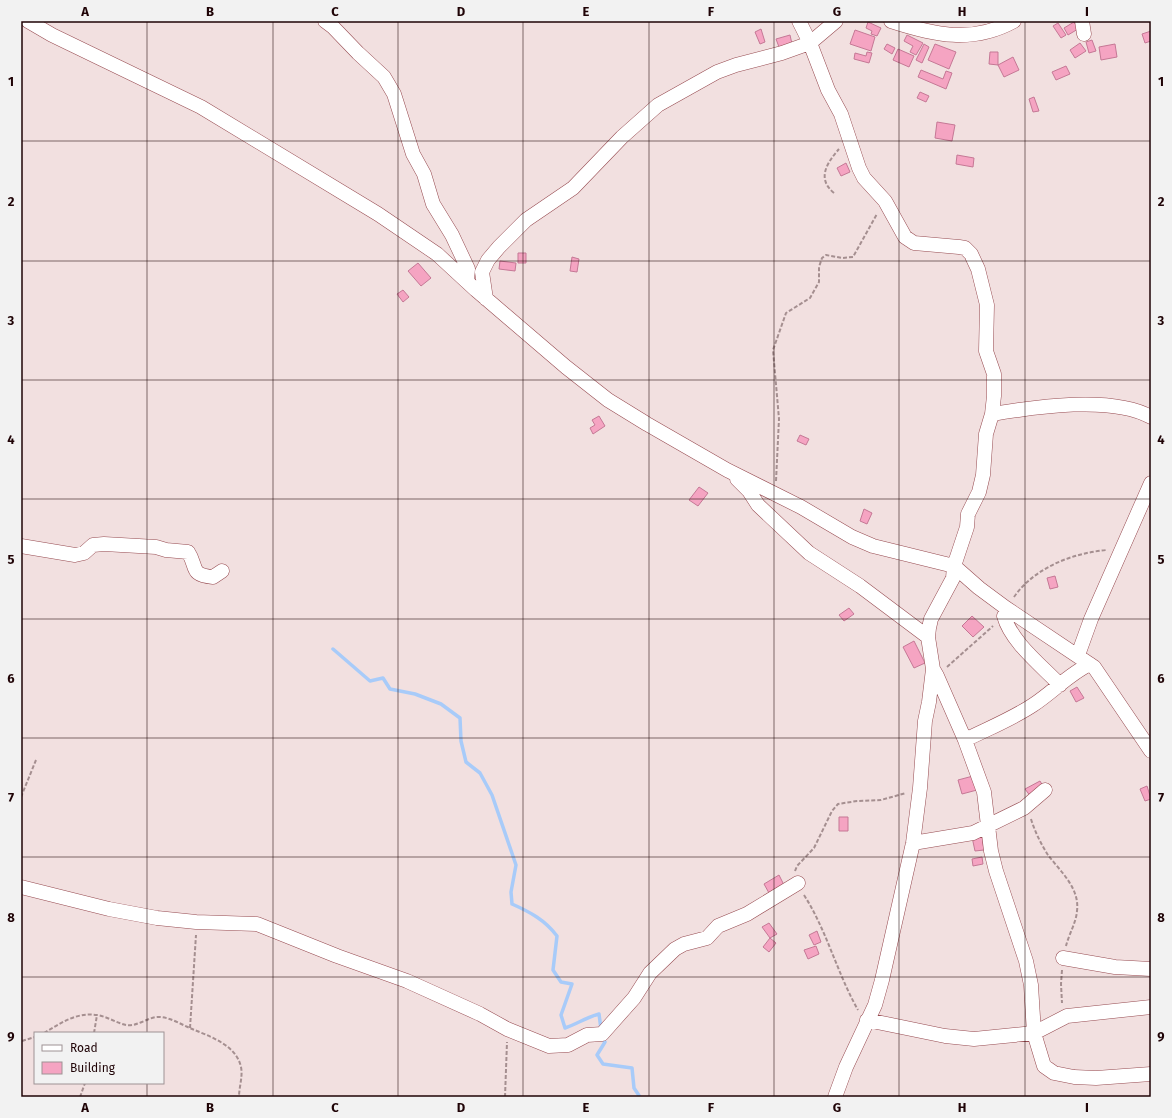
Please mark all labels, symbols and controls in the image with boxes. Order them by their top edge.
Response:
text: A [80,4,89,19]
text: B [206,4,214,19]
text: C [331,4,339,19]
text: D [457,4,466,19]
text: E [583,4,590,19]
text: F [708,4,715,19]
text: G [833,4,841,19]
text: H [958,4,966,19]
text: I [1085,4,1089,19]
text: 1 [8,74,14,89]
text: 1 [1158,74,1164,89]
text: 2 [8,194,15,209]
text: 2 [1158,194,1165,209]
text: 3 [7,313,15,328]
text: 3 [1157,313,1165,328]
text: 4 [7,432,15,447]
text: 4 [1157,432,1165,447]
text: 5 [8,552,15,567]
text: 5 [1158,552,1165,567]
text: 6 [7,671,15,686]
text: 6 [1157,671,1165,686]
text: 7 [8,790,14,805]
text: 7 [1158,790,1164,805]
text: 8 [7,910,15,925]
text: 8 [1157,910,1165,925]
text: 9 [7,1029,15,1044]
text: 9 [1157,1029,1165,1044]
legend [34,1032,164,1084]
text: Road [70,1041,98,1055]
text: Building [70,1061,116,1075]
text: A [80,1100,89,1115]
text: B [206,1100,214,1115]
text: C [331,1100,339,1115]
text: D [457,1100,466,1115]
text: E [583,1100,590,1115]
text: F [708,1100,715,1115]
text: G [833,1100,841,1115]
text: H [958,1100,966,1115]
text: I [1085,1100,1089,1115]

